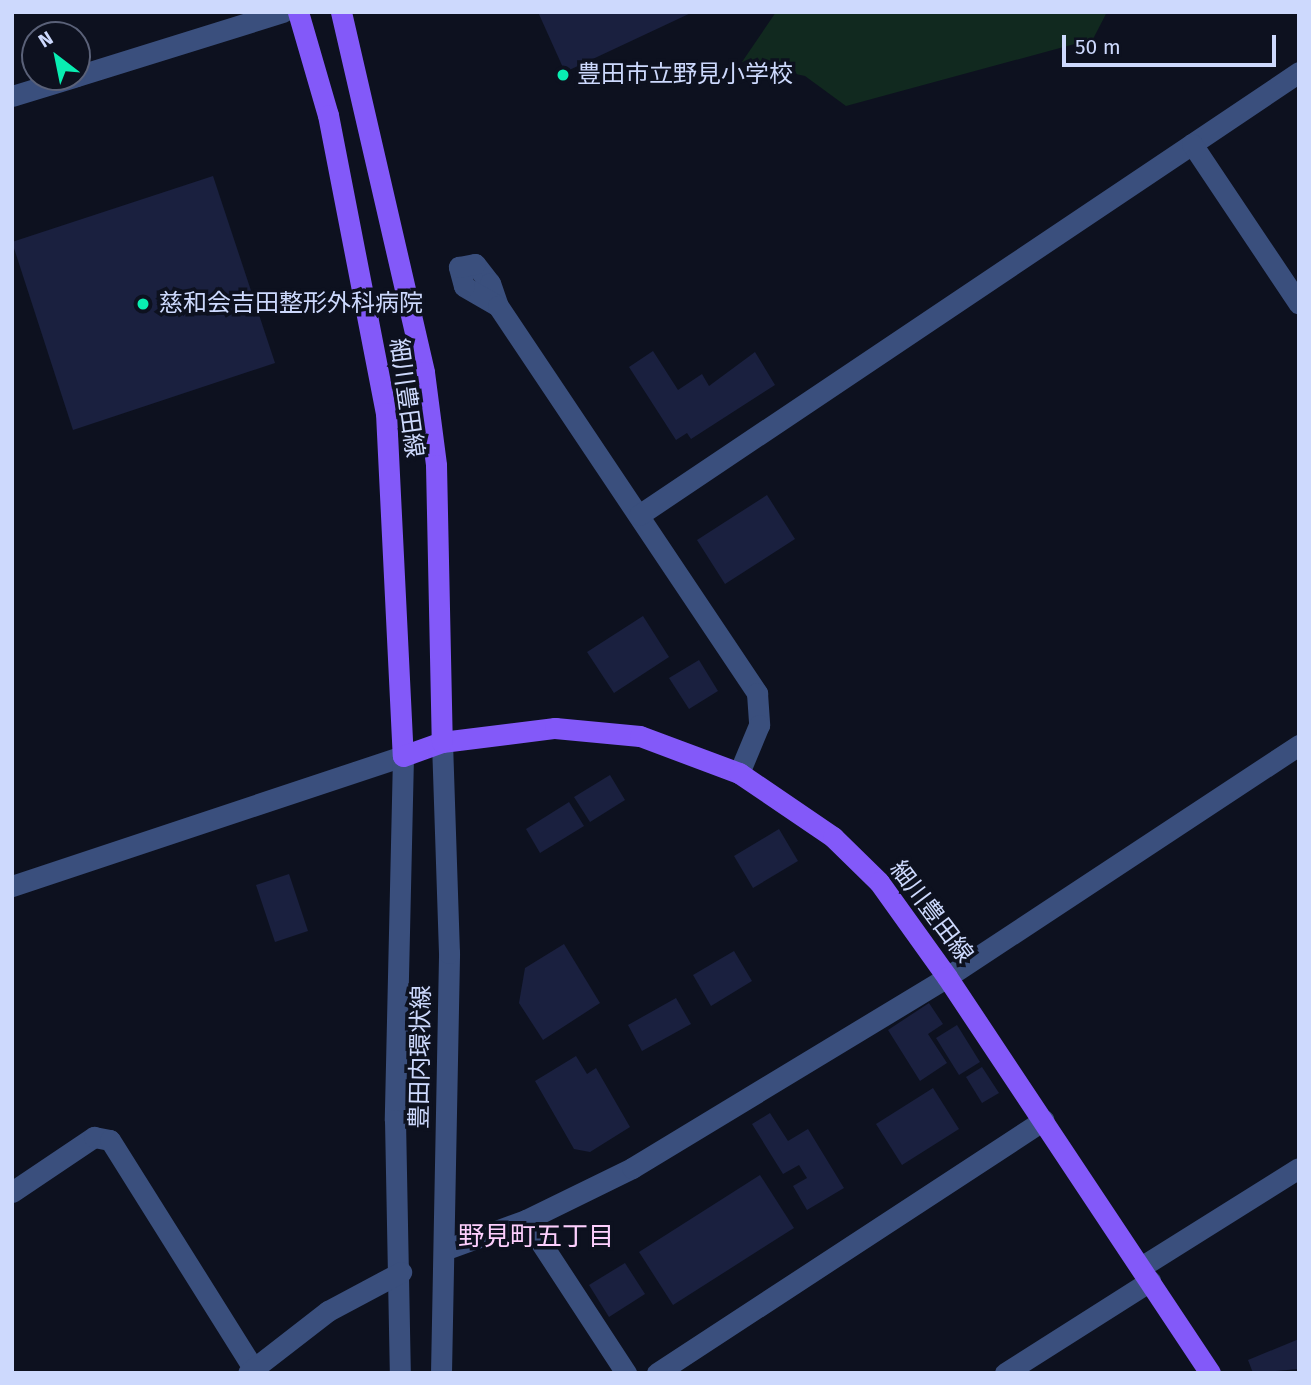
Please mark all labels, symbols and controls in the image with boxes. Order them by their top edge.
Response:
north arrow [21,21,91,91]
scale bar [1066,21,1280,65]
text: N [34,26,57,53]
text: 50 m [1075,34,1121,60]
place label: 豊田市立野見小学校 [577,61,793,89]
marker: 豊田市立野見小学校 [555,67,571,83]
place label: 慈和会吉田整形外科病院 [159,290,423,318]
marker: 慈和会吉田整形外科病院 [133,294,153,314]
street label: 細川豊田線 [383,337,429,459]
street label: 細川豊田線 [883,855,979,969]
street label: 豊田内環状線 [405,985,437,1129]
district label: 野見町五丁目 [458,1221,614,1253]

